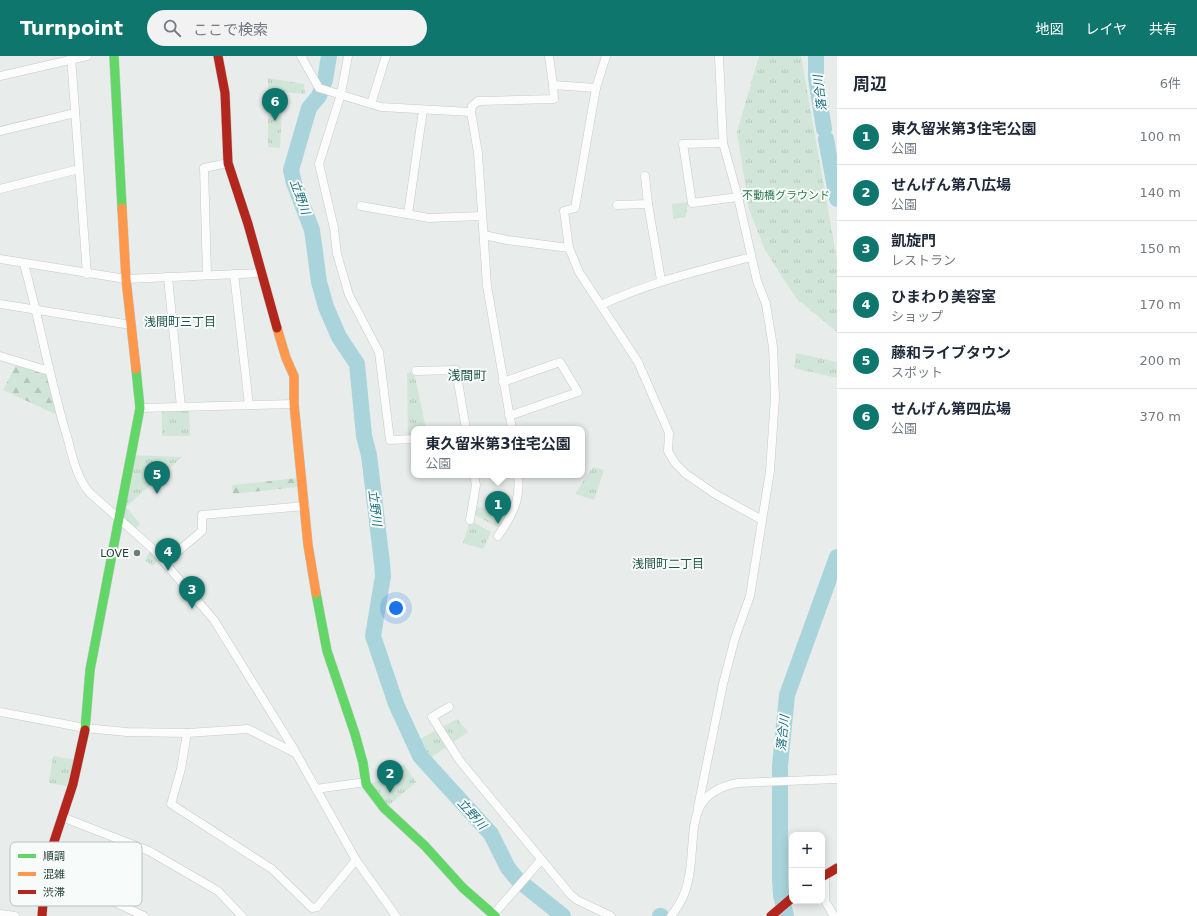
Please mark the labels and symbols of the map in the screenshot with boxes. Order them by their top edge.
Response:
water label: 落合川 [811,72,829,112]
pin: 6 [262,88,288,121]
water label: 立野川 [287,178,313,218]
park label: 不動橋グラウンド [742,189,830,202]
district label: 浅間町三丁目 [144,315,216,329]
district label: 浅間町 [447,368,487,383]
pin: 5 [144,461,170,494]
water label: 立野川 [366,489,384,529]
pin: 1 [485,491,511,524]
pin: 4 [155,538,181,571]
place label: LOVE [100,547,129,560]
marker: LOVE [132,548,142,558]
district label: 浅間町二丁目 [632,557,704,571]
pin: 3 [179,576,205,609]
your location [386,598,406,618]
water label: 落合川 [774,712,792,752]
pin: 2 [377,760,403,793]
water label: 立野川 [455,796,491,834]
legend [10,842,142,906]
text: 順調 [43,850,65,863]
text: 混雑 [43,868,65,881]
text: 渋滞 [43,886,65,899]

